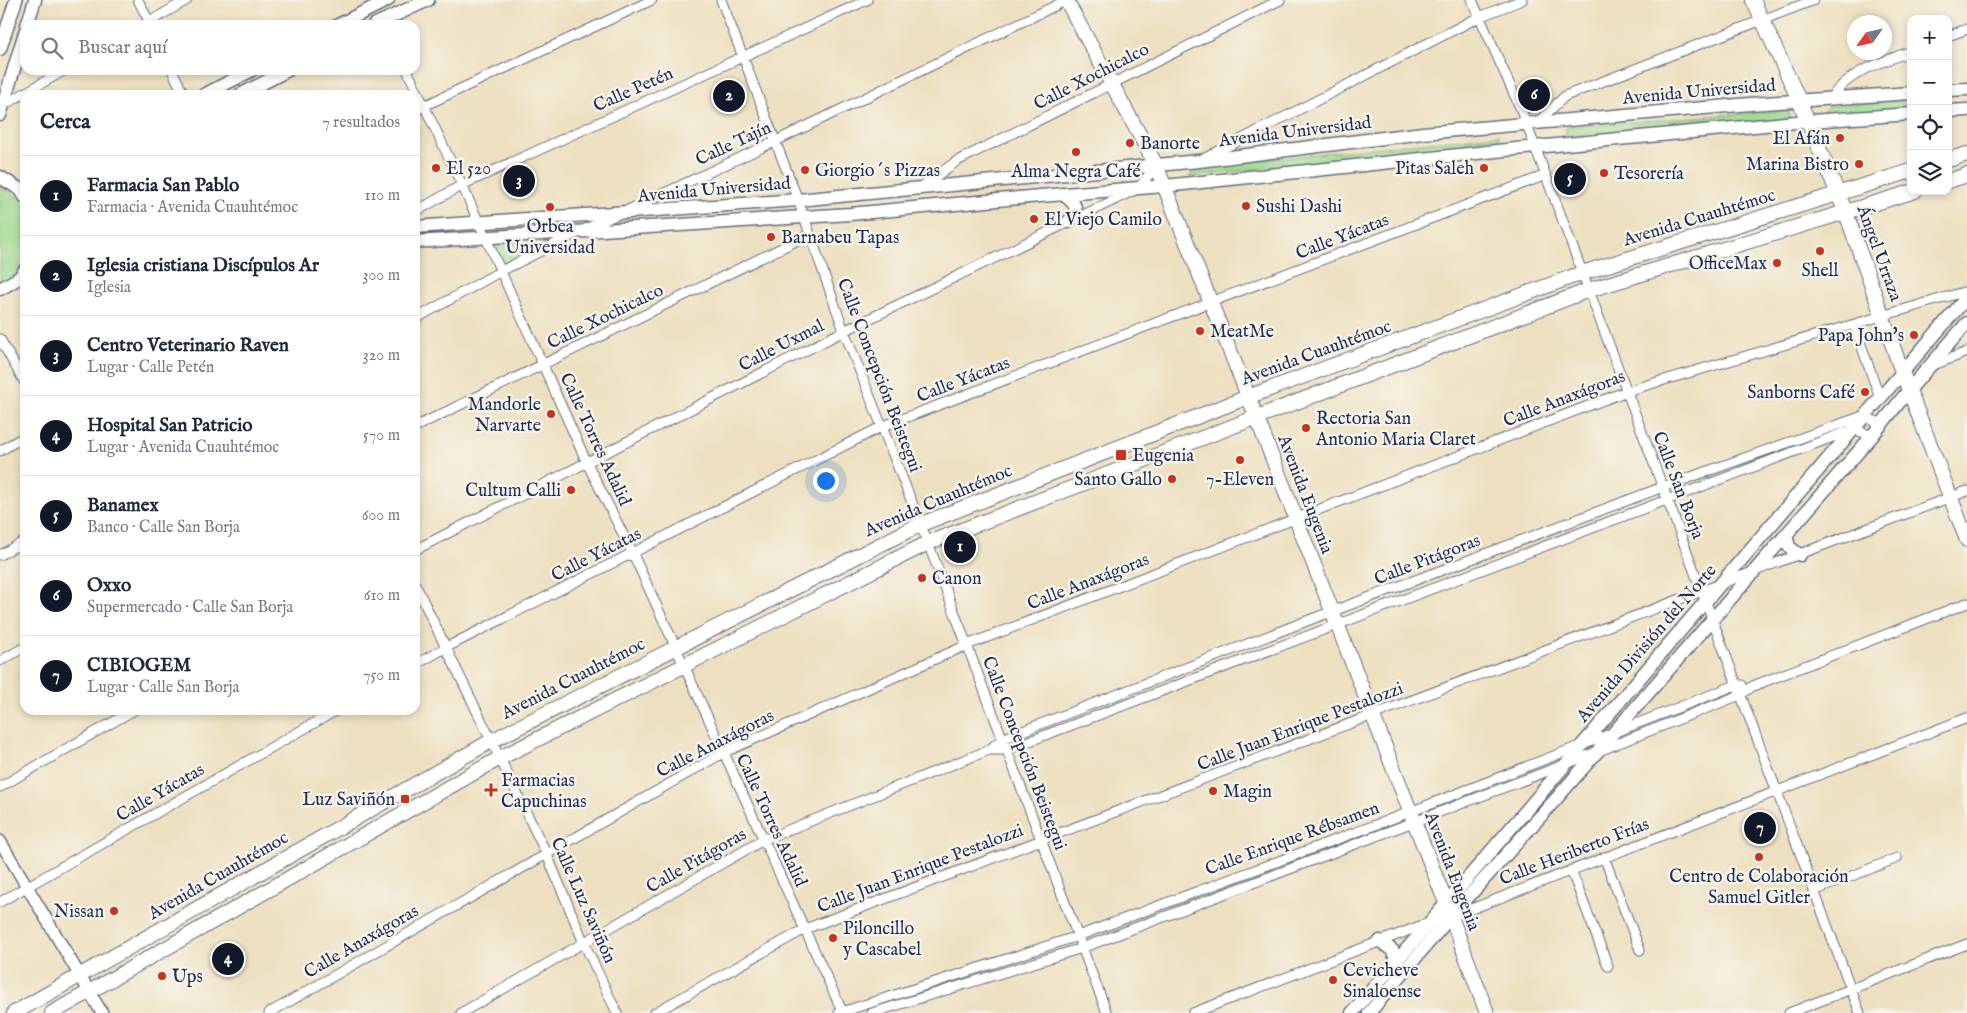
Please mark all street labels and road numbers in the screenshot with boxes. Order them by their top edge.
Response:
street label: Calle Xochicalco [1030,38,1154,116]
street label: Calle Petén [590,62,678,118]
street label: Avenida Universidad [1621,74,1777,111]
street label: Avenida Universidad [1217,112,1373,153]
street label: Calle Tajín [692,117,775,172]
street label: Avenida Universidad [636,172,792,209]
street label: Avenida Cuauhtémoc [1620,184,1779,253]
street label: Ángel Urraza [1850,201,1909,305]
street label: Calle Yácatas [1293,209,1392,266]
street label: Calle Concepción Beistegui [831,275,926,476]
street label: Calle Xochicalco [544,279,668,355]
street label: Calle Uxmal [735,315,828,378]
street label: Avenida Cuauhtémoc [1237,315,1395,392]
street label: Calle Yácatas [914,352,1013,409]
street label: Calle Anaxágoras [1500,366,1629,433]
street label: Calle Torres Adalid [554,369,636,510]
street label: Calle San Borja [1647,429,1709,543]
street label: Avenida Eugenia [1271,431,1338,557]
street label: Avenida Cuauhtémoc [860,460,1016,543]
street label: Calle Yácatas [548,523,646,588]
street label: Calle Pitágoras [1371,530,1484,591]
street label: Calle Anaxágoras [1024,549,1153,616]
street label: Avenida División del Norte [1571,560,1722,729]
street label: Avenida Cuauhtémoc [497,633,650,726]
street label: Calle Concepción Beistegui [976,653,1071,854]
street label: Calle Juan Enrique Pestalozzi [1194,677,1407,777]
street label: Calle Anaxágoras [653,705,778,784]
street label: Calle Torres Adalid [730,750,812,891]
street label: Calle Yácatas [113,759,209,828]
street label: Calle Enrique Rébsamen [1202,797,1383,882]
street label: Avenida Eugenia [1418,808,1485,934]
street label: Calle Heriberto Frías [1496,813,1653,892]
street label: Calle Juan Enrique Pestalozzi [814,819,1027,919]
street label: Calle Pitágoras [643,823,751,899]
street label: Avenida Cuauhtémoc [144,827,293,926]
street label: Calle Luz Saviñón [545,834,621,968]
street label: Calle Anaxágoras [300,900,423,984]

